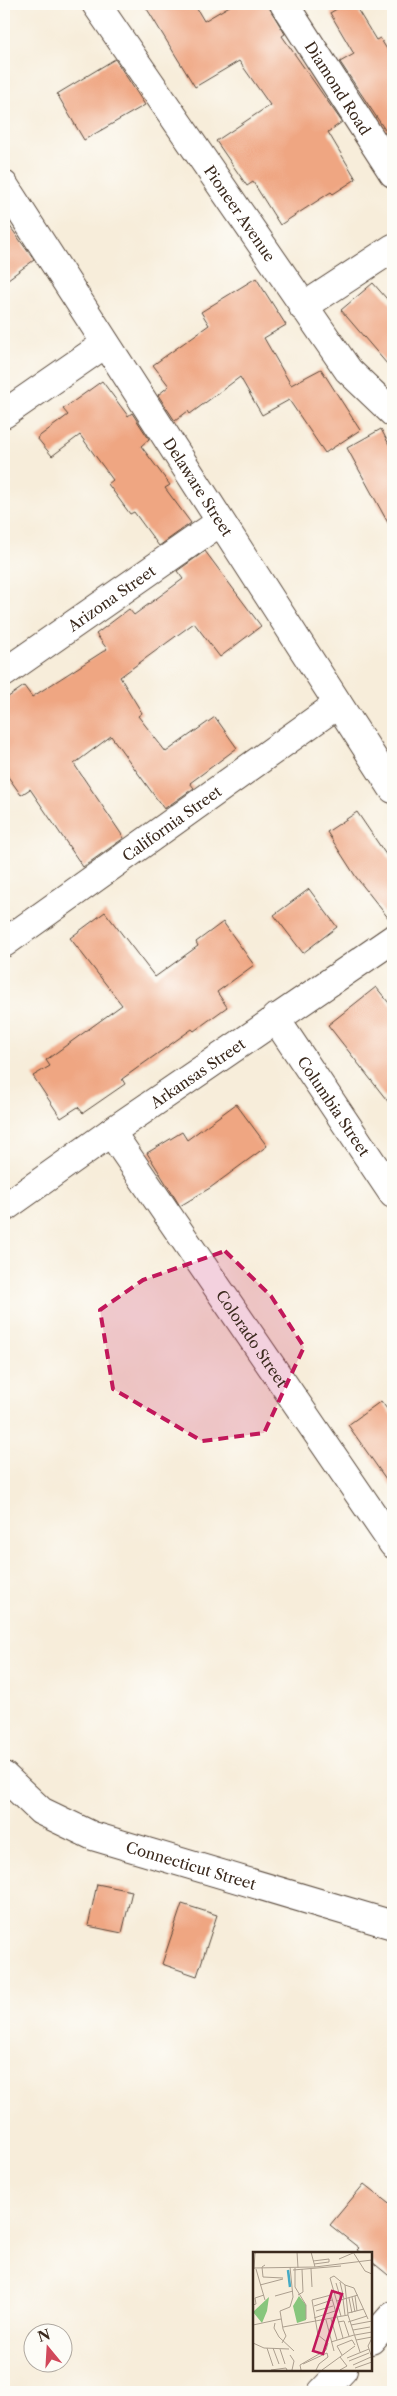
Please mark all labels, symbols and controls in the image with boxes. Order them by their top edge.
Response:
street label: Diamond Road [301,38,375,138]
street label: Pioneer Avenue [200,161,280,265]
street label: Delaware Street [160,434,237,540]
street label: Arizona Street [63,560,159,636]
street label: California Street [118,781,225,865]
street label: Arkansas Street [146,1033,249,1113]
street label: Columbia Street [294,1052,375,1160]
street label: Colorado Street [212,1286,292,1391]
street label: Connecticut Street [124,1837,259,1894]
inset map [253,2252,372,2371]
north arrow [22,2324,72,2374]
text: N [35,2325,53,2346]

